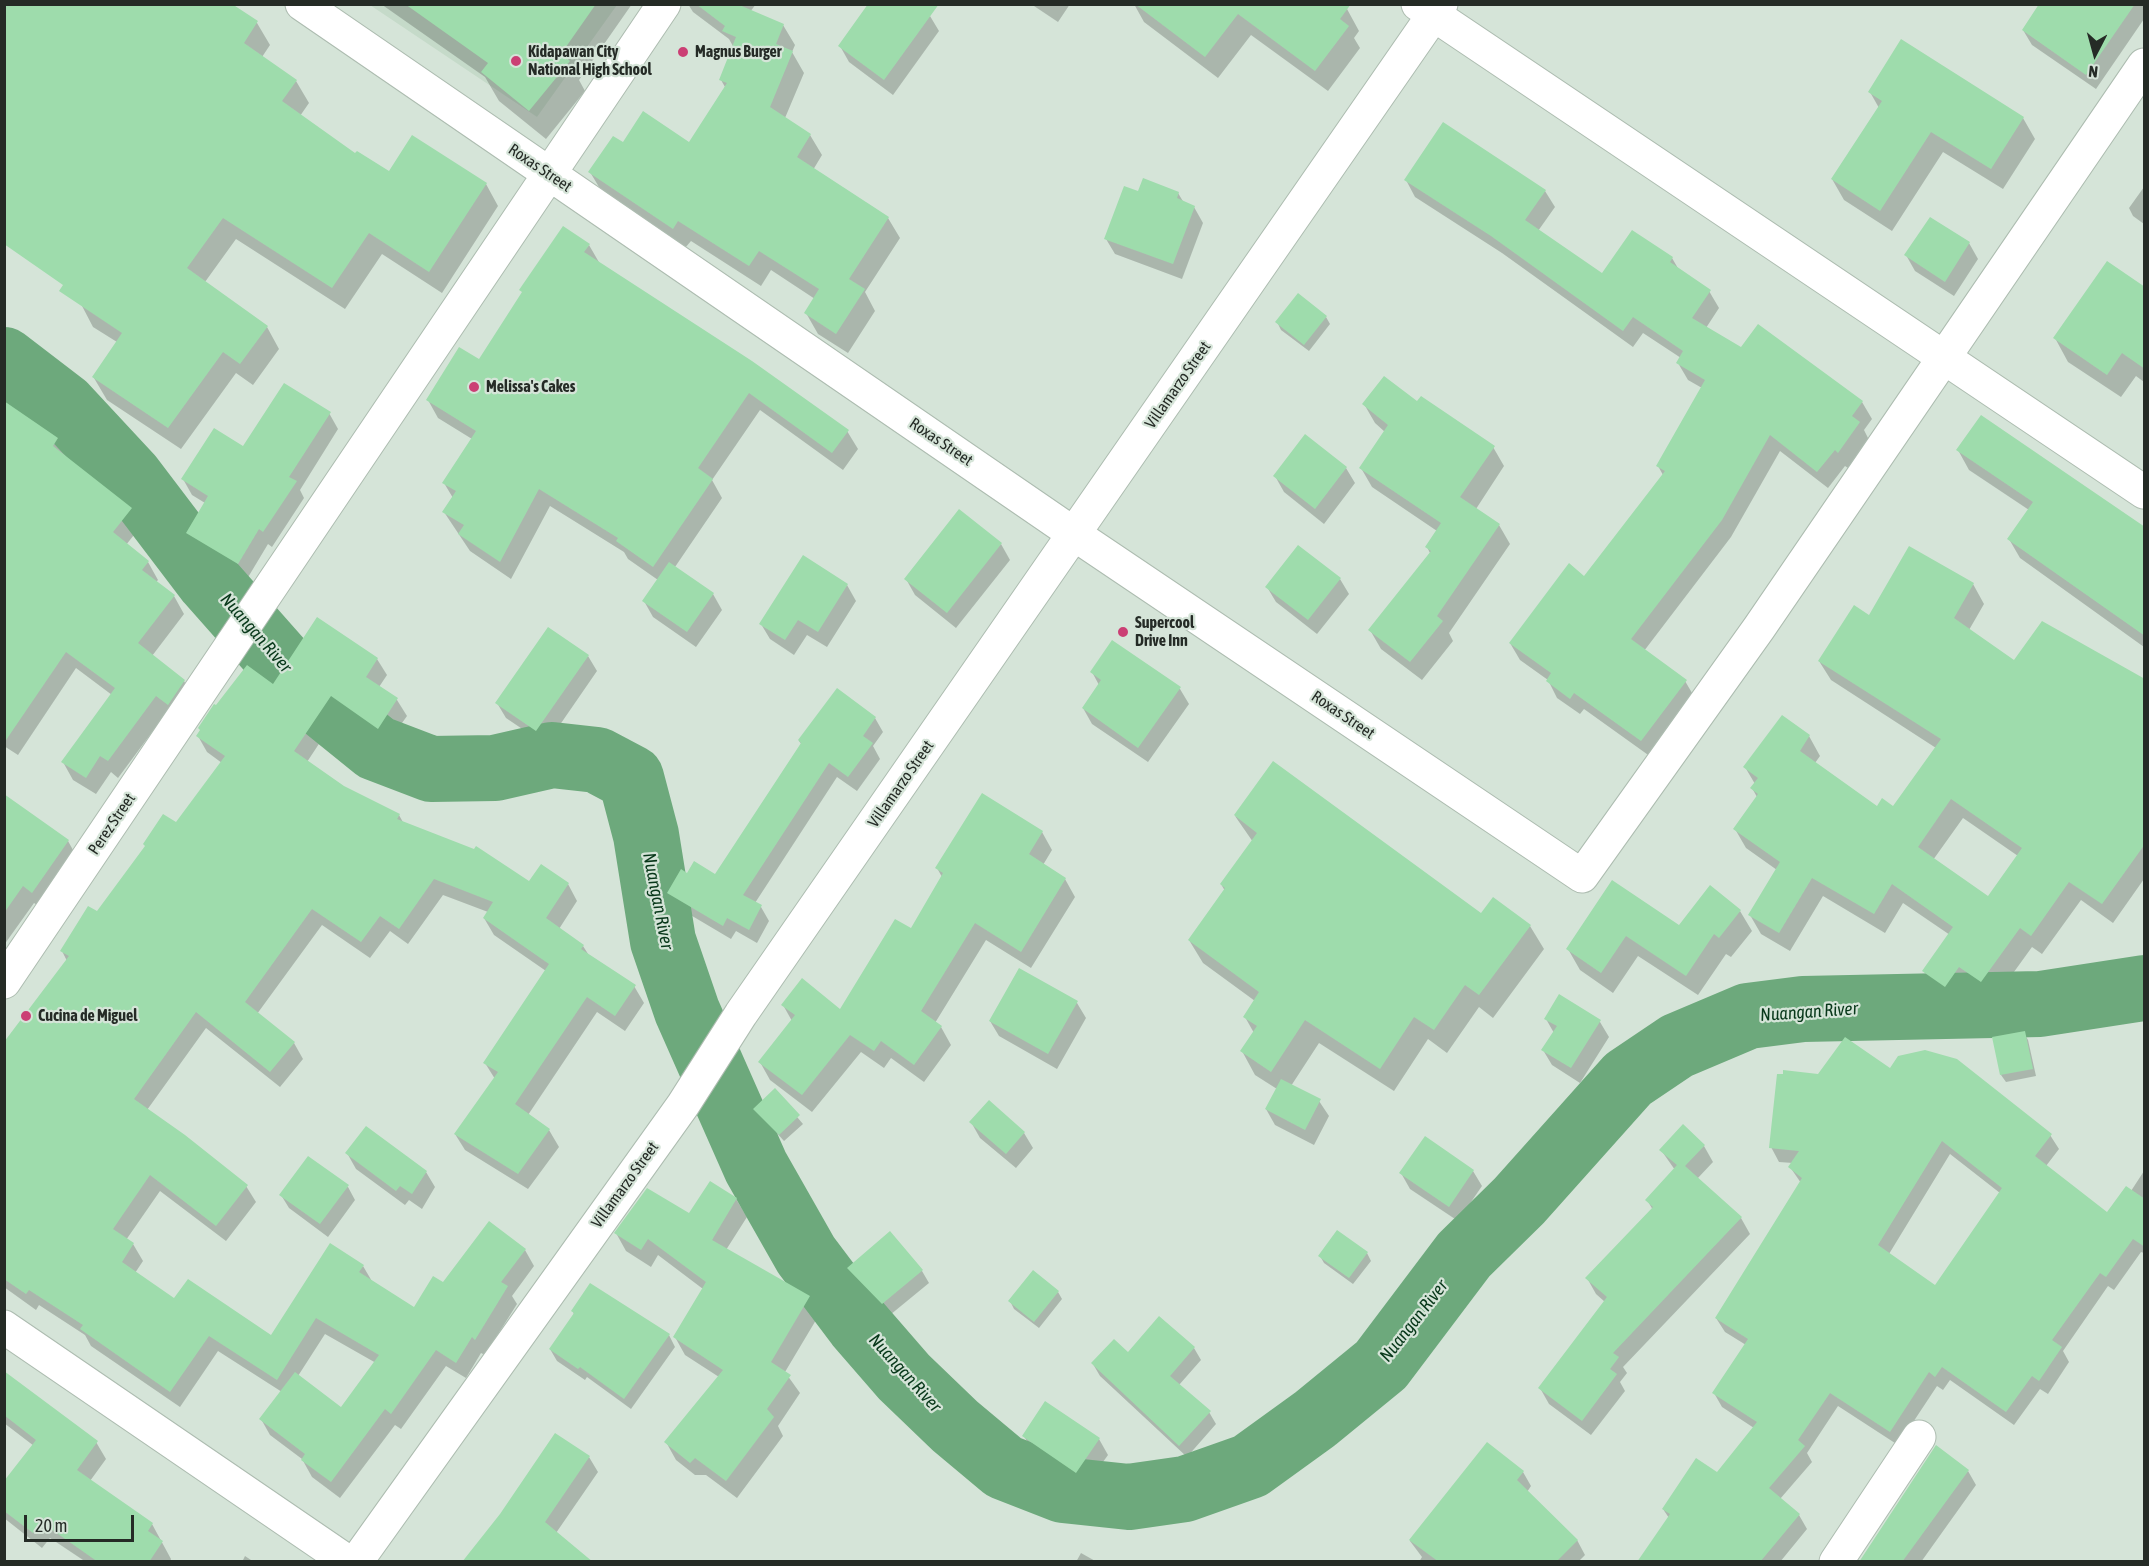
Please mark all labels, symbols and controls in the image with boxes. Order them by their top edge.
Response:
north arrow [2065,24,2125,84]
place label: Kidapawan City National High School [528,42,652,80]
place label: Magnus Burger [695,42,781,62]
marker: Magnus Burger [676,45,690,59]
marker: Kidapawan City National High School [509,54,523,68]
text: N [2087,62,2099,81]
street label: Roxas Street [505,140,575,196]
street label: Villamarzo Street [1141,338,1215,432]
place label: Melissa's Cakes [486,377,575,397]
marker: Melissa's Cakes [467,380,481,394]
street label: Roxas Street [906,414,976,470]
water label: Nuangan River [216,589,296,677]
place label: Supercool Drive Inn [1135,613,1194,651]
marker: Supercool Drive Inn [1116,625,1130,639]
street label: Roxas Street [1308,687,1378,743]
street label: Villamarzo Street [864,737,938,831]
street label: Perez Street [84,790,140,858]
water label: Nuangan River [638,851,678,951]
water label: Nuangan River [1759,998,1859,1026]
place label: Cucina de Miguel [38,1006,137,1026]
marker: Cucina de Miguel [19,1009,33,1023]
street label: Villamarzo Street [587,1138,663,1232]
water label: Nuangan River [1375,1276,1453,1366]
water label: Nuangan River [864,1329,946,1417]
scale bar [27,1503,136,1541]
text: 20 m [35,1515,67,1536]

